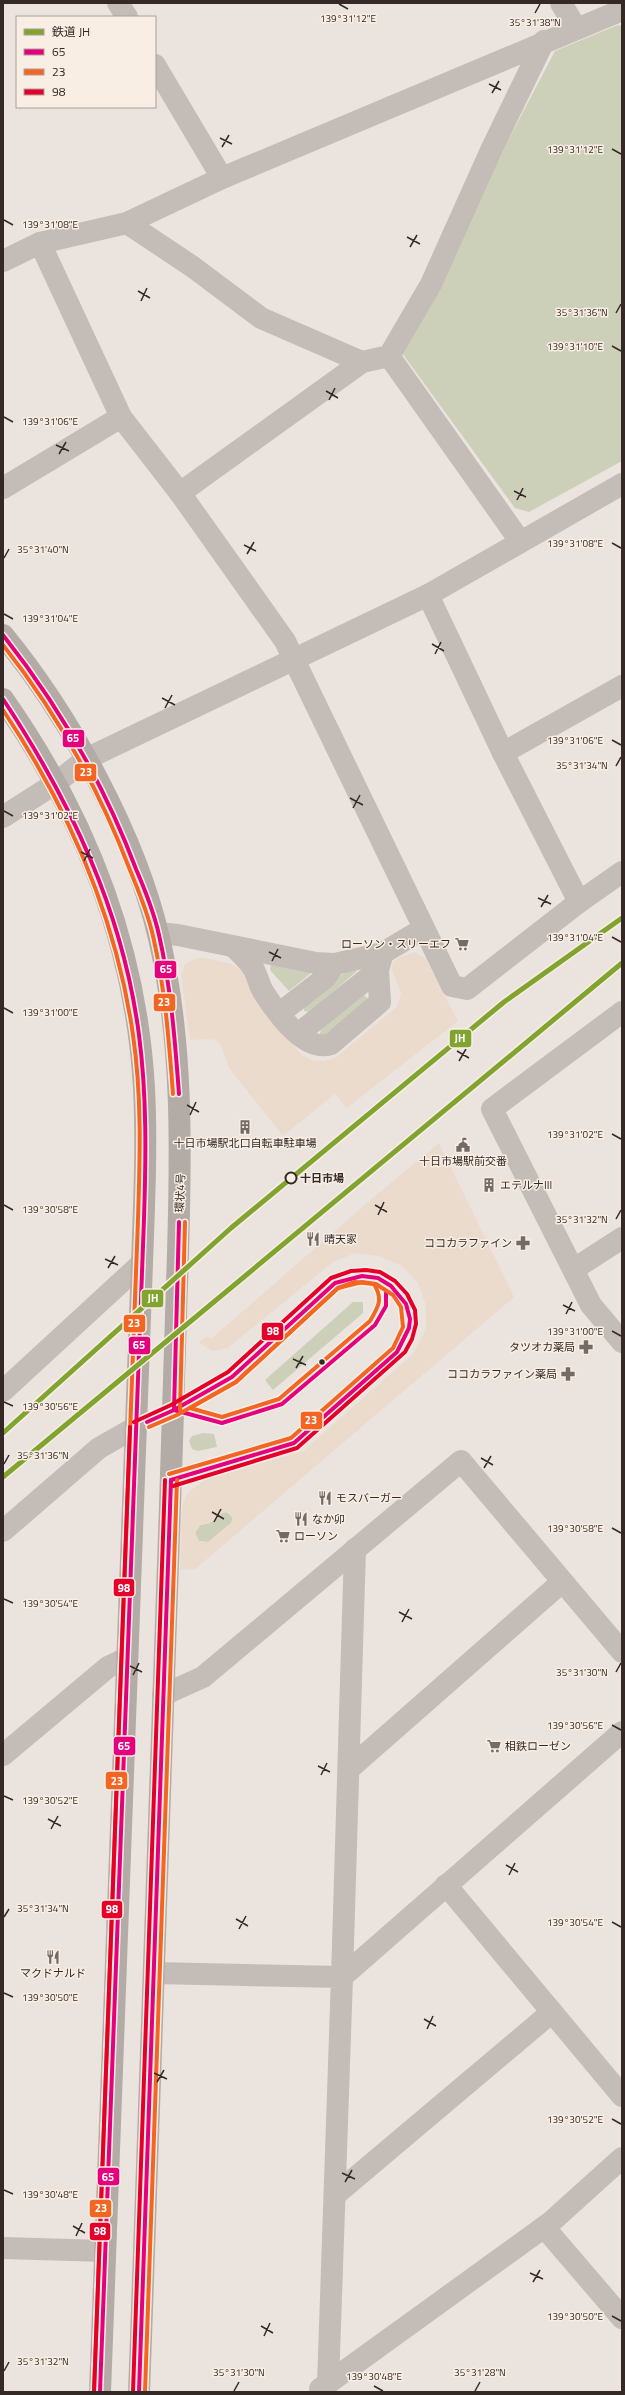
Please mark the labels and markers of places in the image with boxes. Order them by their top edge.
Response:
place label: ローソン・スリーエフ [341,936,451,952]
supermarket icon: ローソン・スリーエフ [454,936,470,952]
building icon: 十日市場駅北口自転車駐車場 [237,1119,253,1135]
place label: 十日市場駅北口自転車駐車場 [174,1135,317,1151]
public building icon: 十日市場駅前交番 [455,1137,471,1153]
place label: 十日市場駅前交番 [419,1153,507,1169]
place label: 十日市場 [300,1170,344,1186]
marker: 十日市場 [284,1171,298,1185]
building icon: エテルナIII [481,1177,497,1193]
place label: エテルナIII [500,1177,552,1193]
restaurant icon: 晴天家 [305,1231,321,1247]
place label: 晴天家 [324,1231,357,1247]
place label: ココカラファイン [424,1235,512,1251]
pharmacy icon: ココカラファイン [515,1235,531,1251]
place label: タツオカ薬局 [509,1339,575,1355]
pharmacy icon: タツオカ薬局 [578,1339,594,1355]
unlabelled marker [317,1357,327,1367]
place label: ココカラファイン薬局 [447,1366,557,1382]
pharmacy icon: ココカラファイン薬局 [560,1366,576,1382]
restaurant icon: モスバーガー [317,1490,333,1506]
place label: モスバーガー [336,1490,402,1506]
restaurant icon: なか卯 [293,1511,309,1527]
place label: なか卯 [312,1511,345,1527]
supermarket icon: ローソン [275,1528,291,1544]
place label: ローソン [294,1528,338,1544]
supermarket icon: 相鉄ローゼン [486,1738,502,1754]
place label: 相鉄ローゼン [505,1738,571,1754]
restaurant icon: マクドナルド [45,1949,61,1965]
place label: マクドナルド [20,1965,86,1981]

